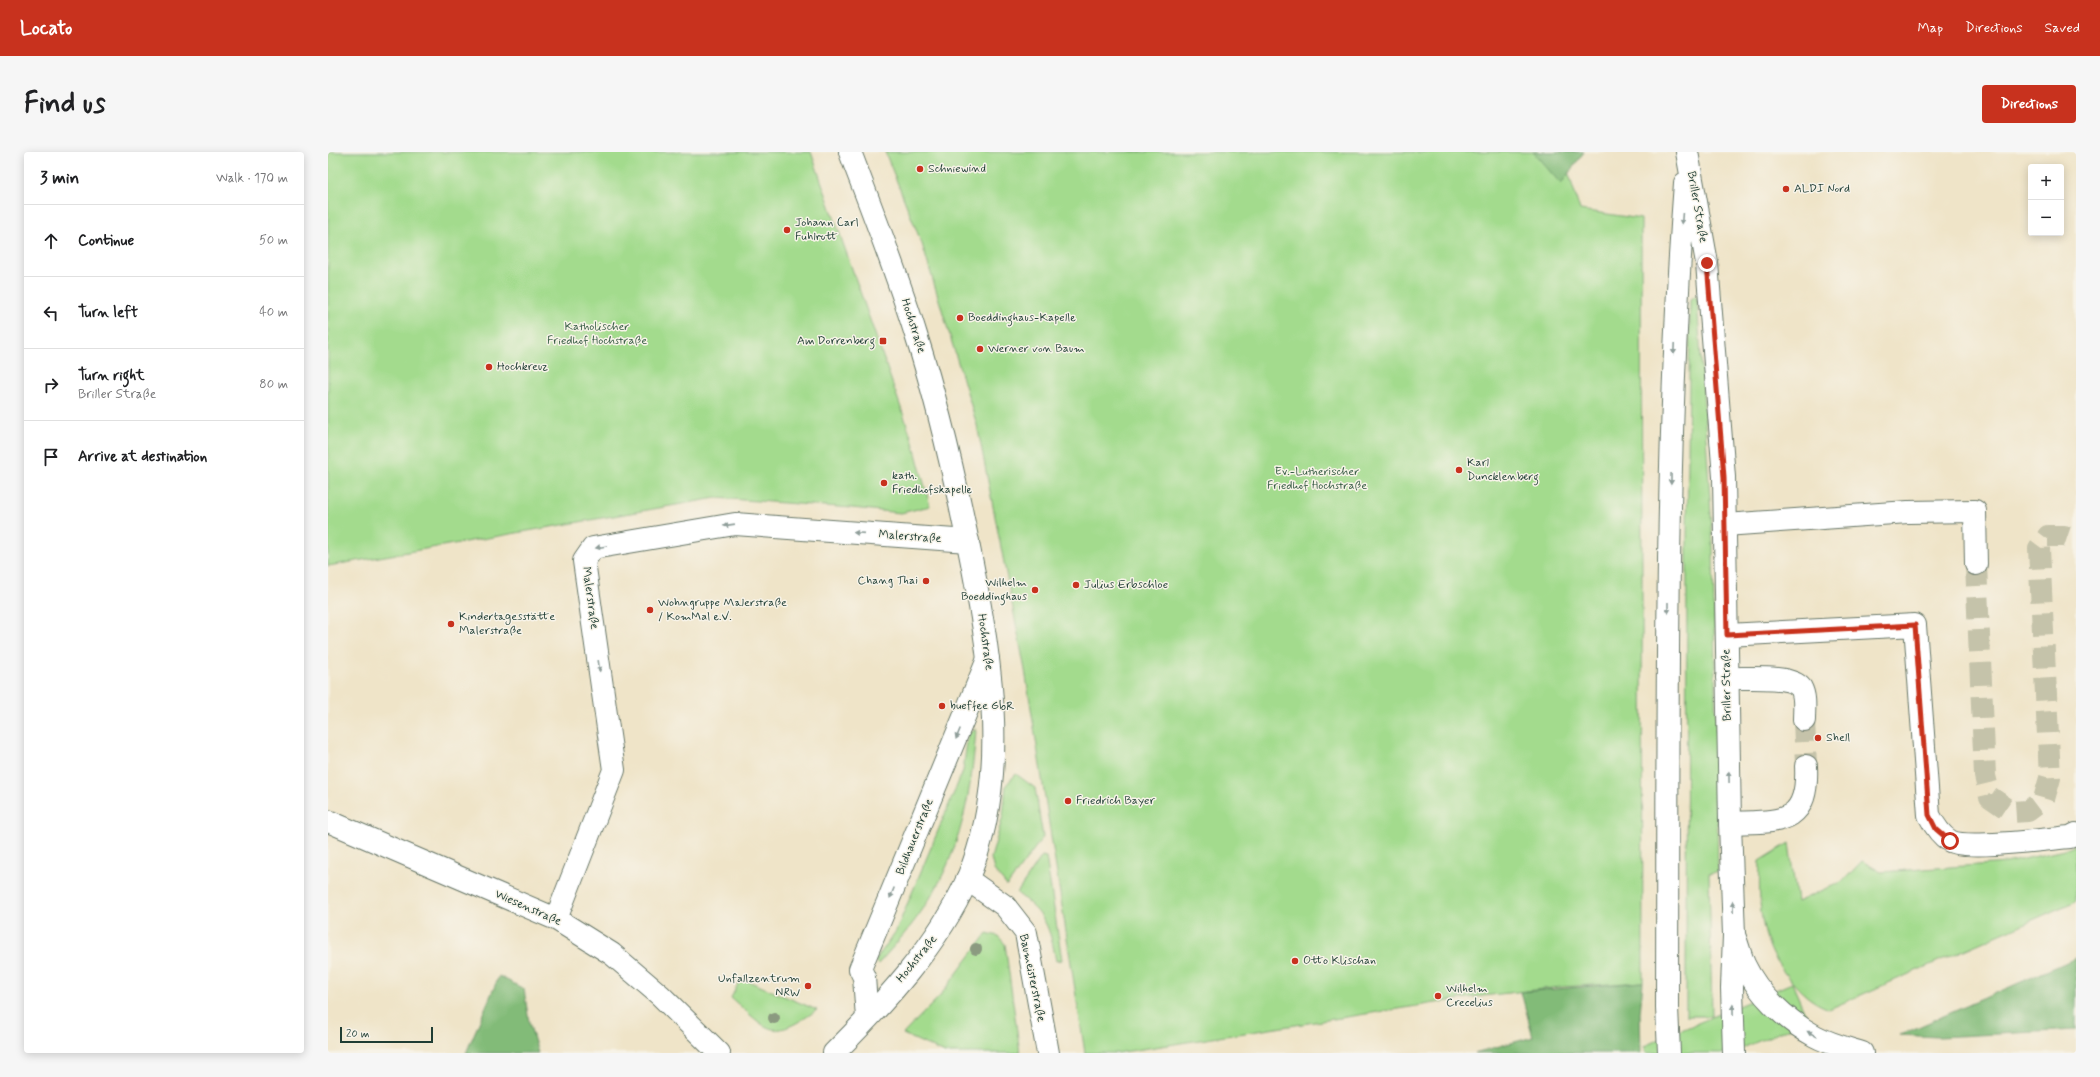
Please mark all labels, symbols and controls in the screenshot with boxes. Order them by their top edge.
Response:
text: Locato [20,16,72,41]
text: Map [1917,19,1943,37]
text: Directions [1965,19,2023,37]
text: Saved [2045,19,2080,37]
button: Directions [1982,85,2076,123]
text: Find us [24,86,105,123]
place label: Schniewind [928,161,986,177]
marker: Schniewind [915,164,925,174]
map controls [2028,164,2064,236]
button: + [2028,164,2064,200]
text: 3 min [40,167,79,189]
text: Walk · 170 m [216,170,288,187]
street label: Briller Straße [1683,170,1711,244]
place label: ALDI Nord [1794,181,1850,197]
marker: ALDI Nord [1781,184,1791,194]
button: − [2028,200,2064,236]
one-way arrow [1678,213,1685,225]
place label: Johann Carl Fuhlrott [795,215,859,245]
marker: Johann Carl Fuhlrott [782,225,792,235]
icon: ahead [40,230,62,252]
text: Continue [78,231,134,251]
text: 50 m [259,232,288,249]
route end [1698,254,1716,272]
street label: Hochstraße [897,297,929,356]
icon: left [40,302,62,324]
text: Turn left [78,303,138,323]
text: 40 m [259,304,288,321]
place label: Boeddinghaus-Kapelle [968,310,1076,327]
marker: Boeddinghaus-Kapelle [955,313,965,323]
park label: Katholischer Friedhof Hochstraße [547,319,647,349]
place label: Am Dorrenberg [797,333,875,350]
marker: Am Dorrenberg [878,336,888,346]
place label: Werner von Baum [988,341,1085,357]
one-way arrow [1671,343,1678,355]
marker: Werner von Baum [975,344,985,354]
place label: Hochkreuz [497,359,548,375]
marker: Hochkreuz [484,362,494,372]
text: Turn right [78,366,145,386]
icon: right [40,374,62,396]
text: 80 m [259,376,288,393]
text: Briller Straße [78,386,156,403]
icon: arrive [40,446,62,468]
text: Arrive at destination [78,447,207,467]
place label: Karl Duncklenberg [1467,455,1539,486]
park label: Ev.-Lutherischer Friedhof Hochstraße [1267,464,1367,494]
marker: Karl Duncklenberg [1454,465,1464,475]
place label: kath. Friedhofskapelle [892,468,972,498]
one-way arrow [1668,473,1674,486]
marker: kath. Friedhofskapelle [879,478,889,488]
one-way arrow [723,522,735,528]
street label: Malerstraße [878,527,942,547]
one-way arrow [853,529,865,536]
one-way arrow [595,544,607,550]
street label: Malerstraße [578,566,602,630]
place label: Chang Thai [858,573,918,589]
place label: Wilhelm Boeddinghaus [961,575,1028,606]
marker: Chang Thai [921,576,931,586]
place label: Julius Erbschloe [1084,577,1168,593]
marker: Julius Erbschloe [1071,580,1081,590]
marker: Wilhelm Boeddinghaus [1030,585,1040,595]
place label: Wohngruppe Malerstraße / KomMal e.V. [658,595,787,625]
one-way arrow [1665,602,1671,615]
marker: Wohngruppe Malerstraße / KomMal e.V. [645,605,655,615]
place label: Kindertagesstätte Malerstraße [459,609,555,639]
street label: Hochstraße [973,613,997,671]
marker: Kindertagesstätte Malerstraße [446,619,456,629]
street label: Briller Straße [1718,649,1736,721]
one-way arrow [596,660,602,672]
place label: bueffee GbR [950,698,1015,714]
marker: bueffee GbR [937,701,947,711]
one-way arrow [954,728,960,740]
place label: Shell [1826,730,1850,746]
marker: Shell [1813,733,1823,743]
one-way arrow [1726,770,1732,783]
place label: Friedrich Bayer [1076,793,1155,809]
street label: Bildhauerstraße [892,796,938,877]
marker: Friedrich Bayer [1063,796,1073,806]
route start [1941,832,1959,850]
street label: Wiesenstraße [492,886,564,930]
one-way arrow [889,887,895,898]
one-way arrow [1730,901,1737,913]
street label: Hochstraße [893,932,941,986]
street label: Baumeisterstraße [1015,933,1049,1023]
place label: Otto Klischan [1303,953,1376,969]
marker: Otto Klischan [1290,956,1300,966]
place label: Unfallzentrum NRW [718,971,800,1001]
marker: Unfallzentrum NRW [803,981,813,991]
place label: Wilhelm Crecelius [1446,981,1493,1011]
marker: Wilhelm Crecelius [1433,991,1443,1001]
one-way arrow [1730,1003,1736,1016]
scale bar [340,1025,433,1044]
text: 20 m [346,1027,369,1041]
one-way arrow [1806,1031,1818,1038]

